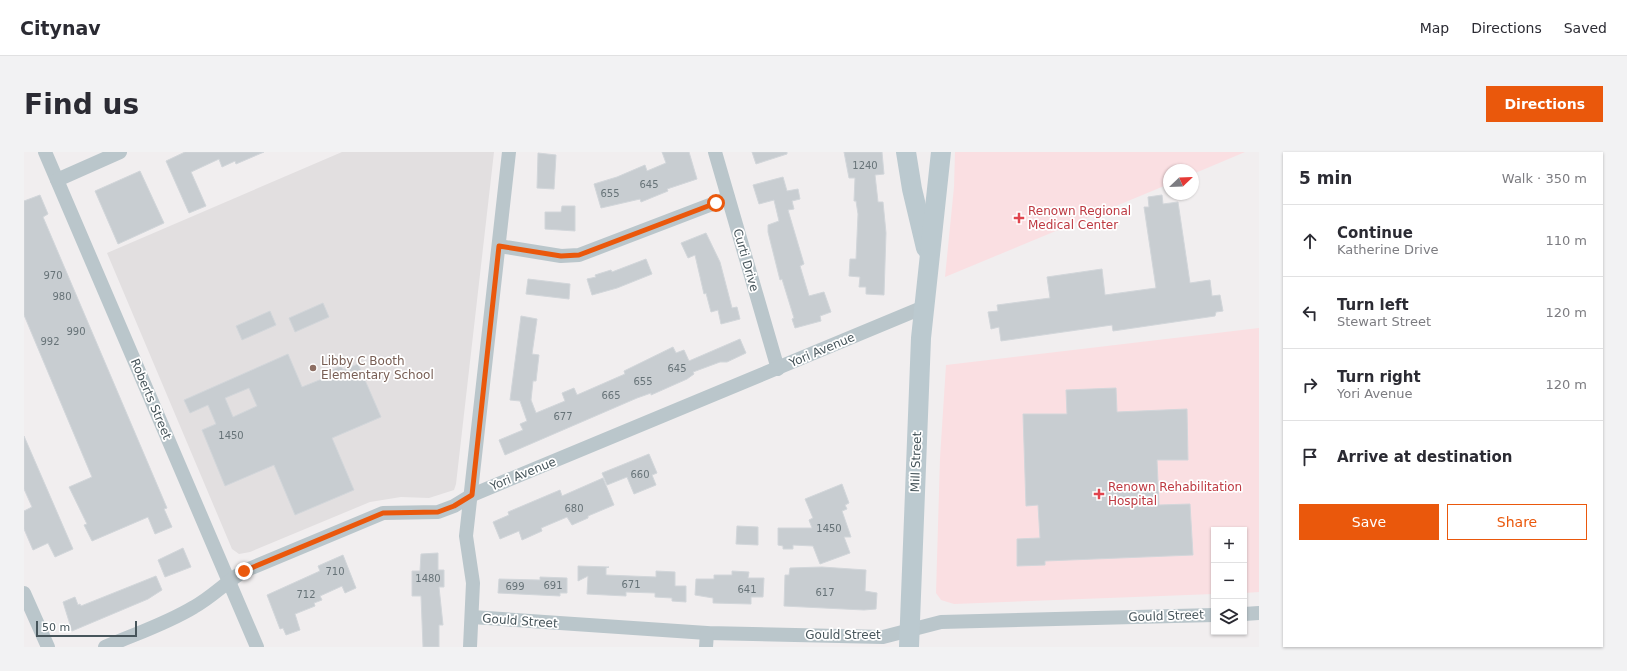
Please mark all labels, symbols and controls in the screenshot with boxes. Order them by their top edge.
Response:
text: Citynav [20,17,101,39]
text: Map [1420,20,1449,36]
text: Directions [1471,20,1542,36]
text: Saved [1564,20,1607,36]
button: Directions [1486,86,1603,122]
text: Find us [24,88,139,121]
house number: 1240 [852,160,878,171]
north arrow [1163,164,1199,200]
text: 5 min [1299,168,1352,188]
text: Walk · 350 m [1502,171,1587,186]
house number: 645 [639,179,659,190]
house number: 655 [600,188,620,199]
route start [707,194,725,212]
place label: Renown Regional Medical Center [1028,204,1131,232]
marker: Renown Regional Medical Center [1013,212,1025,224]
text: Continue [1337,224,1413,242]
street label: Curti Drive [730,227,762,293]
icon: ahead [1299,230,1321,252]
text: 110 m [1545,233,1587,248]
text: Katherine Drive [1337,242,1439,257]
house number: 970 [43,270,63,281]
house number: 980 [52,291,72,302]
text: Turn left [1337,296,1409,314]
icon: left [1299,302,1321,324]
text: 120 m [1545,305,1587,320]
text: Stewart Street [1337,314,1431,329]
house number: 990 [66,326,86,337]
street label: Yori Avenue [786,330,857,370]
house number: 992 [40,336,60,347]
place label: Libby C Booth Elementary School [321,354,434,382]
street label: Roberts Street [128,357,174,442]
marker: Libby C Booth Elementary School [308,363,318,373]
house number: 645 [667,363,687,374]
text: Turn right [1337,368,1421,386]
icon: right [1299,374,1321,396]
house number: 655 [633,376,653,387]
text: 120 m [1545,377,1587,392]
text: Yori Avenue [1337,386,1413,401]
house number: 665 [601,390,621,401]
house number: 677 [553,411,573,422]
house number: 1450 [218,430,244,441]
street label: Mill Street [908,431,924,493]
icon: arrive [1299,446,1321,468]
text: Arrive at destination [1337,448,1512,466]
street label: Yori Avenue [487,454,558,494]
house number: 660 [630,469,650,480]
place label: Renown Rehabilitation Hospital [1108,480,1242,508]
marker: Renown Rehabilitation Hospital [1093,488,1105,500]
house number: 680 [564,503,584,514]
button: Save [1299,504,1439,540]
button: Share [1447,504,1587,540]
house number: 1450 [816,523,842,534]
map controls [1211,527,1247,635]
button: + [1211,527,1247,563]
route end [235,562,253,580]
button: − [1211,563,1247,599]
house number: 710 [325,566,345,577]
house number: 1480 [415,573,441,584]
house number: 671 [621,579,641,590]
house number: 691 [543,580,563,591]
house number: 699 [505,581,525,592]
house number: 641 [737,584,757,595]
house number: 617 [815,587,835,598]
house number: 712 [296,589,316,600]
button: layers [1211,599,1247,635]
street label: Gould Street [1128,608,1204,624]
street label: Gould Street [482,611,558,631]
scale bar [36,619,137,638]
text: 50 m [42,621,70,634]
street label: Gould Street [805,628,881,642]

